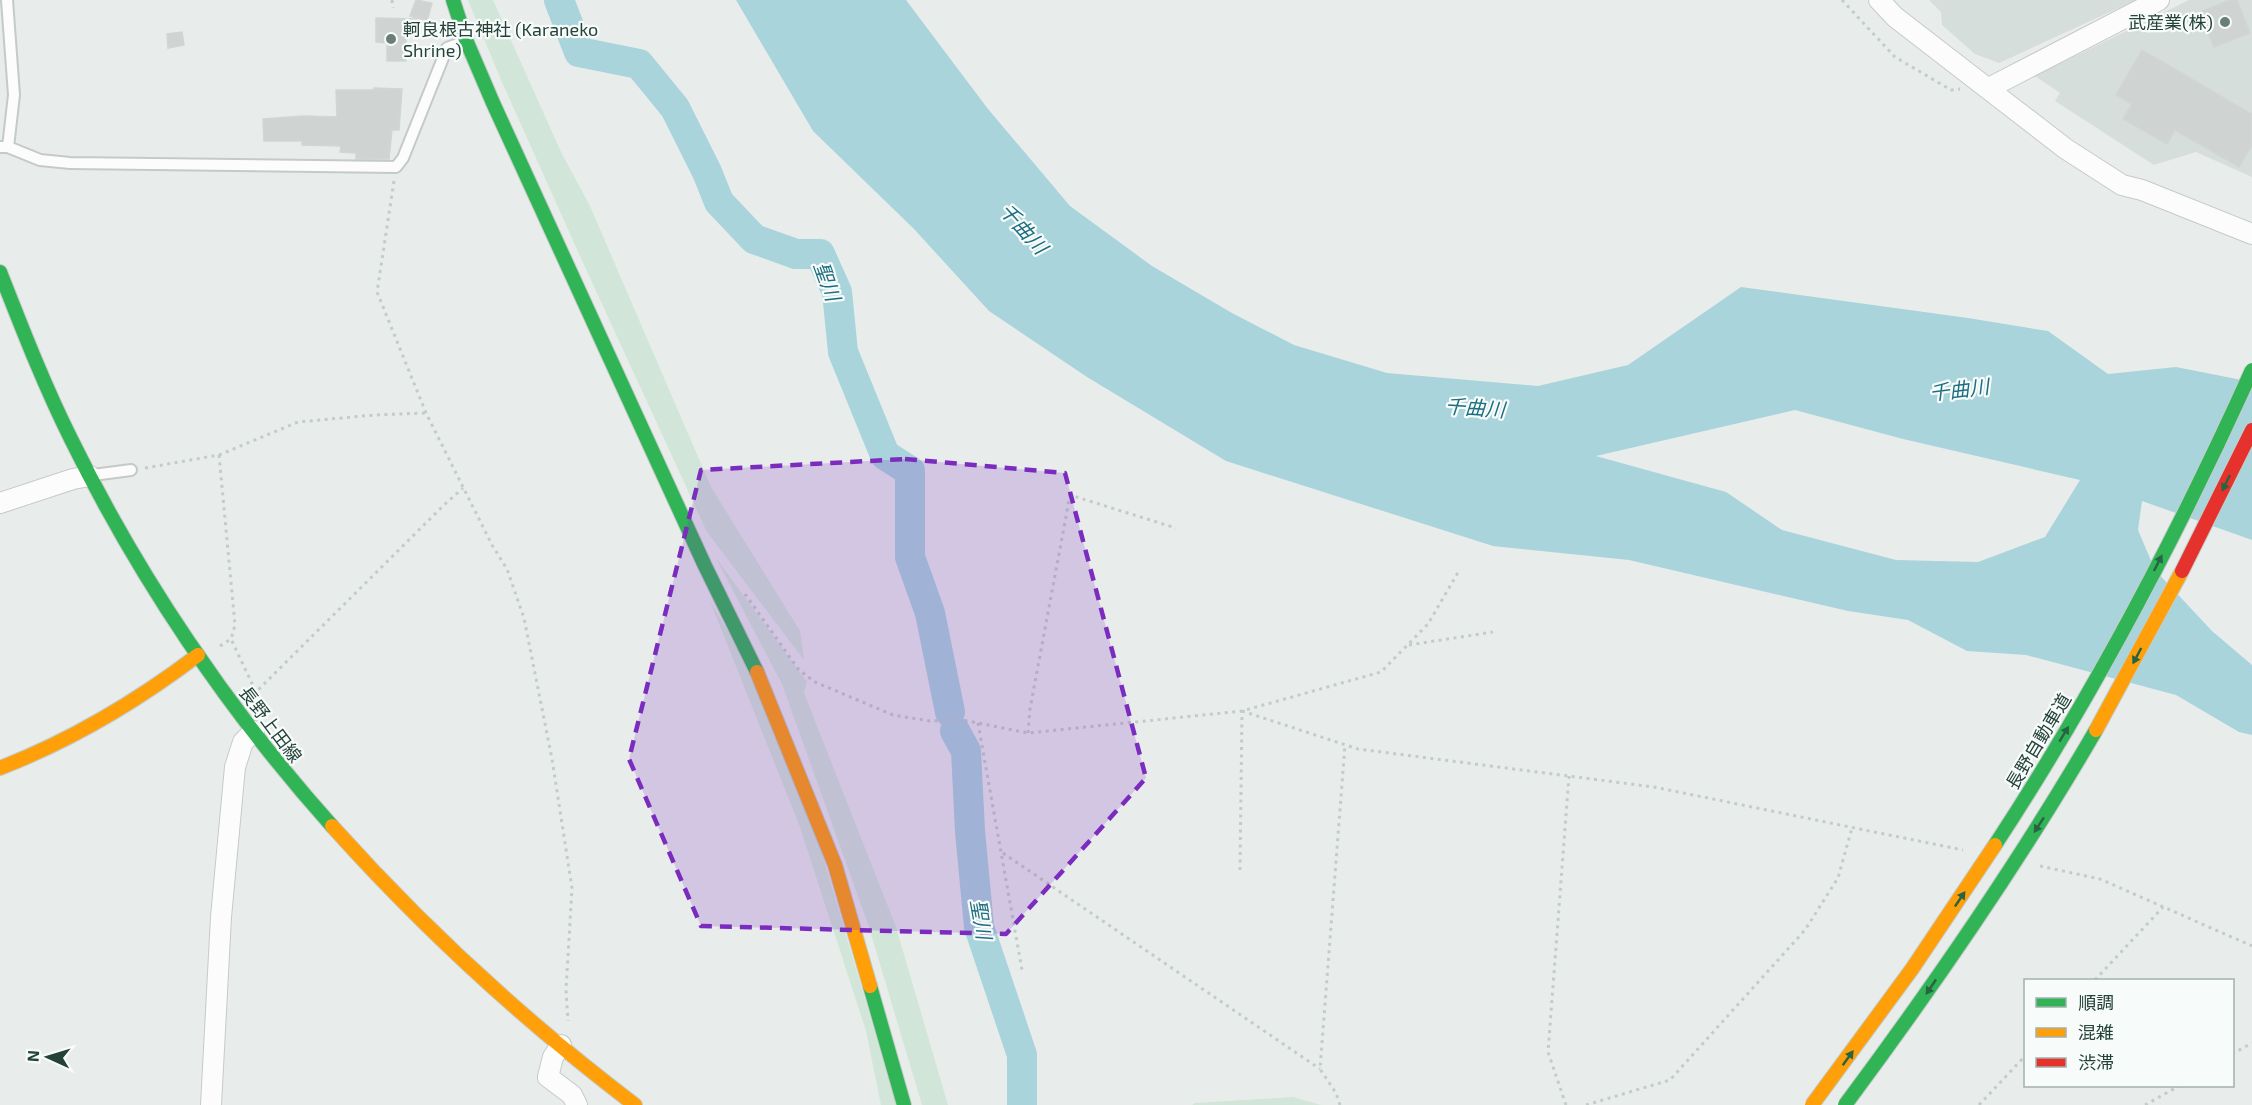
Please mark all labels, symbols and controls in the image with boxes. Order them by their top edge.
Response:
place label: 武産業(株) [2128,11,2213,33]
marker: 武産業(株) [2218,15,2232,29]
place label: 軻良根古神社 (Karaneko Shrine) [403,18,598,61]
marker: 軻良根古神社 (Karaneko Shrine) [384,32,398,46]
water label: 千曲川 [995,198,1054,260]
water label: 聖川 [810,258,847,306]
water label: 千曲川 [1928,373,1992,405]
water label: 千曲川 [1444,393,1508,421]
one-way arrow [2222,475,2231,492]
one-way arrow [2153,554,2163,571]
one-way arrow [2132,648,2142,665]
street label: 長野上田線 [235,681,307,767]
street label: 長野自動車道 [2001,689,2075,793]
one-way arrow [2059,726,2070,742]
one-way arrow [2034,817,2045,833]
one-way arrow [1954,890,1965,907]
water label: 聖川 [967,897,998,943]
one-way arrow [1925,979,1937,995]
legend [2024,979,2234,1087]
text: 順調 [2078,991,2114,1013]
text: 混雑 [2078,1021,2114,1043]
north arrow [18,1027,78,1087]
text: N [23,1049,42,1062]
one-way arrow [1841,1051,1853,1066]
text: 渋滞 [2078,1051,2114,1073]

